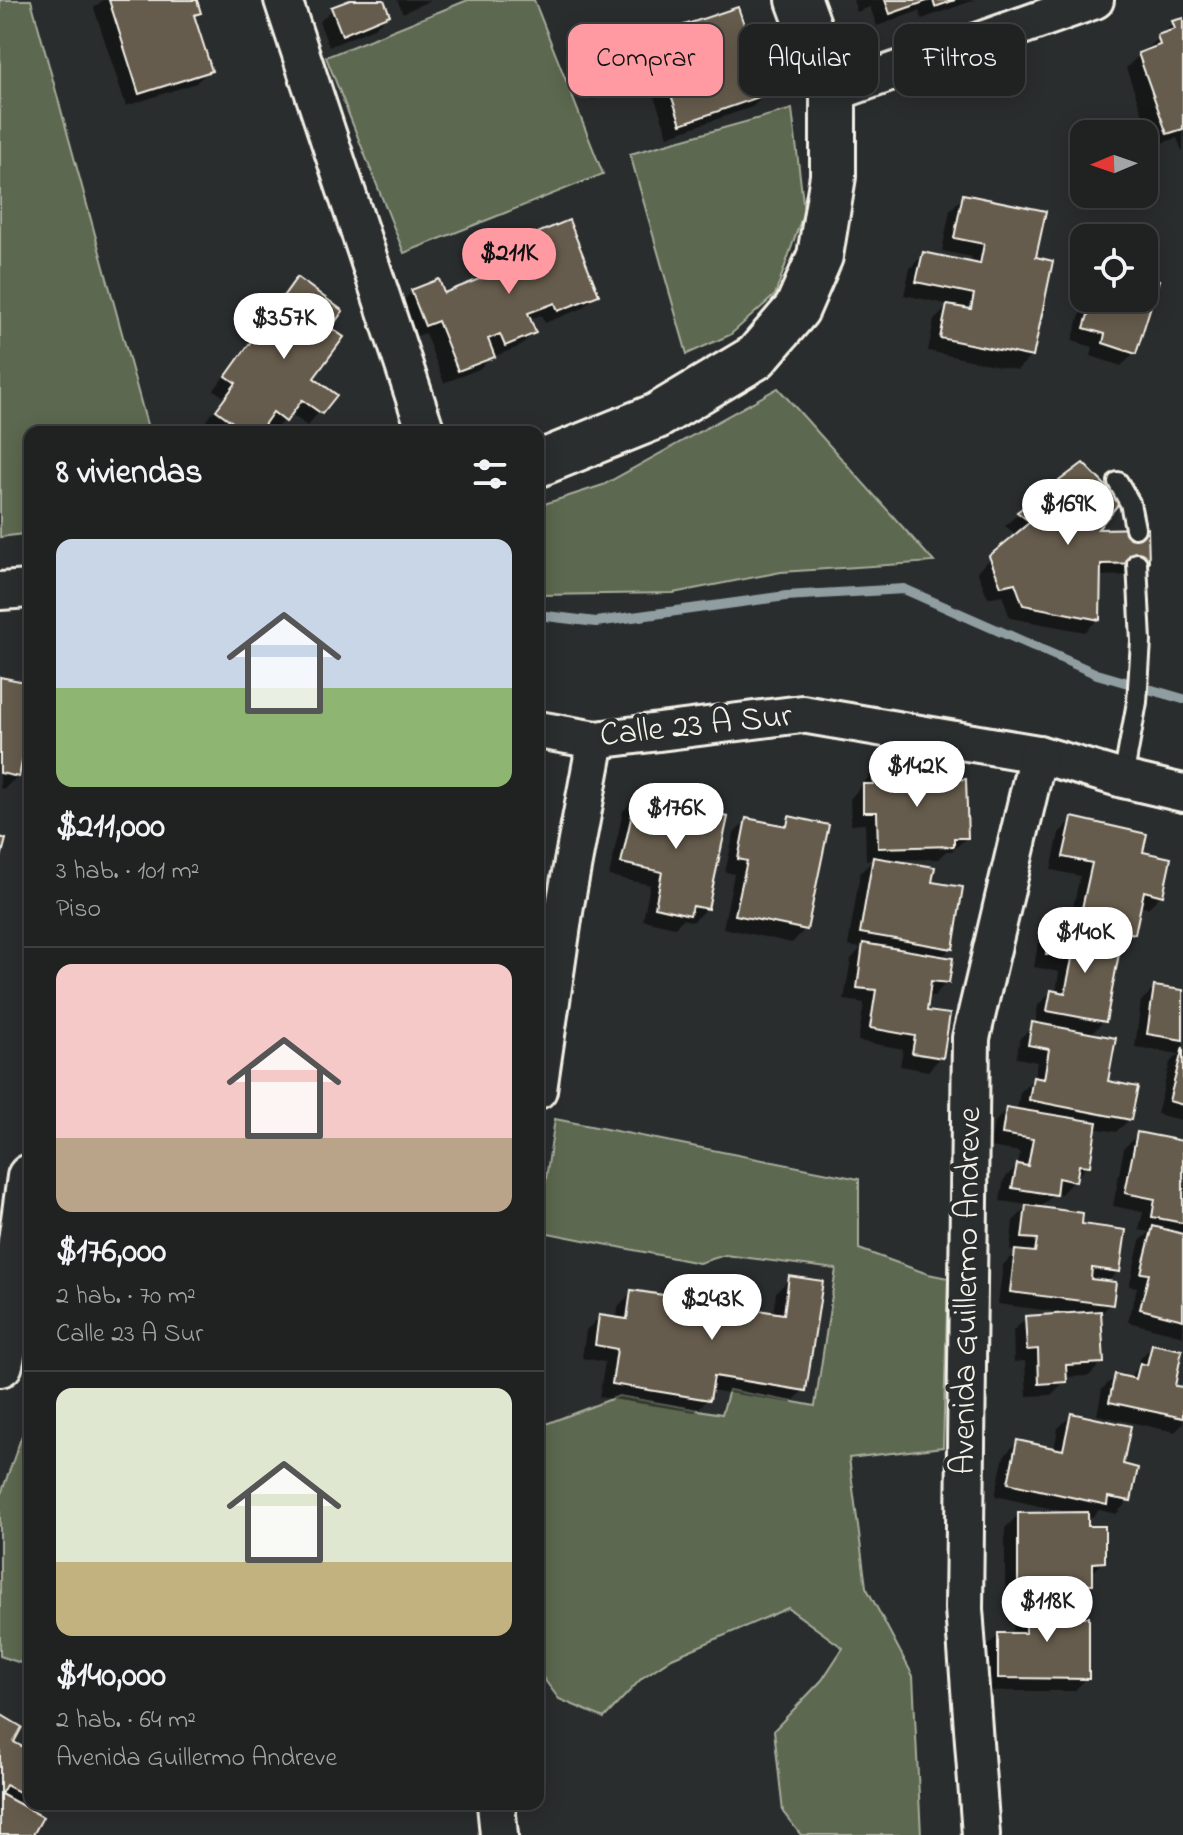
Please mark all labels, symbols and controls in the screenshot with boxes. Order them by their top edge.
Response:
chip: Comprar [568,24,723,96]
chip: Alquilar [739,24,878,96]
chip: Filtros [894,24,1025,96]
north arrow [1070,120,1158,208]
map controls [1070,120,1158,312]
button: locate [1070,224,1158,312]
pin: $211K [453,228,565,296]
text: $211K [480,235,538,273]
pin: $357K [228,293,340,361]
text: $357K [252,300,316,338]
text: 8 viviendas [56,449,203,499]
icon: filters [468,452,512,496]
pin: $169K [1012,479,1124,547]
text: $169K [1040,486,1096,524]
icon: home [212,591,356,735]
street label: Calle 23 A Sur [598,692,795,762]
pin: $142K [861,741,973,809]
text: $142K [887,748,947,786]
pin: $176K [620,783,732,851]
text: $176K [647,790,705,828]
text: $211,000 [56,803,165,853]
text: 3 hab. · 101 m² [56,853,199,891]
text: Piso [56,891,101,929]
pin: $140K [1029,907,1141,975]
text: $140K [1056,914,1114,952]
icon: home [212,1016,356,1160]
street label: Avenida Guillermo Andreve [940,1106,996,1475]
text: $176,000 [56,1228,166,1278]
pin: $243K [656,1274,768,1342]
text: 2 hab. · 70 m² [56,1278,196,1316]
text: $243K [681,1281,743,1319]
text: Calle 23 A Sur [56,1316,203,1354]
icon: home [212,1440,356,1584]
pin: $118K [991,1576,1103,1644]
text: $118K [1020,1583,1074,1621]
text: $140,000 [56,1652,166,1702]
text: 2 hab. · 64 m² [56,1702,196,1740]
text: Avenida Guillermo Andreve [56,1740,337,1778]

